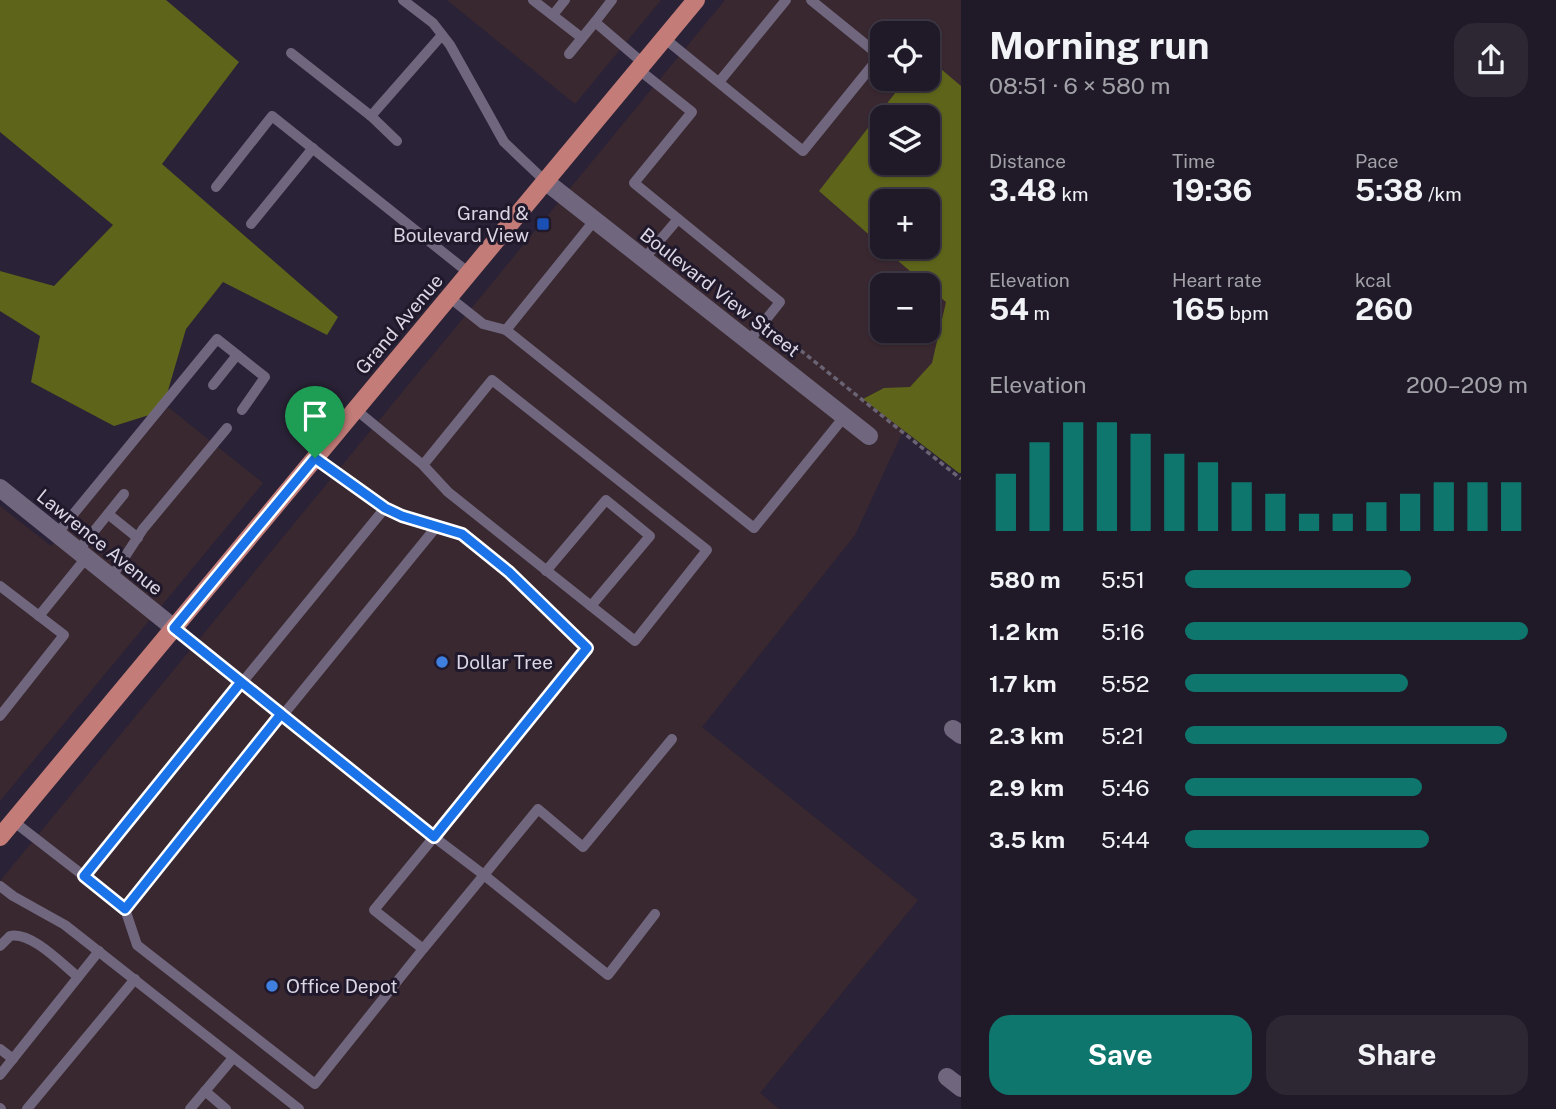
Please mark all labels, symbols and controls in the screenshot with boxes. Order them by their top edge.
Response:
map controls [870,21,940,343]
button: locate [870,21,940,91]
text: Morning run [989,23,1210,68]
button: share [1454,23,1528,97]
text: 08:51 · 6 × 580 m [989,72,1170,99]
button: layers [870,105,940,175]
text: Distance [989,150,1066,172]
text: Time [1172,150,1215,172]
text: Pace [1355,150,1398,172]
text: 3.48 [989,172,1057,208]
text: 19:36 [1172,172,1252,208]
text: 5:38 [1355,172,1423,208]
text: km [1057,183,1089,205]
text: /km [1423,183,1462,205]
button: + [870,189,940,259]
place label: Grand & Boulevard View [393,202,529,246]
marker: Grand & Boulevard View [535,216,551,232]
street label: Boulevard View Street [636,223,804,361]
text: Elevation [989,269,1070,291]
text: Heart rate [1172,269,1262,291]
text: kcal [1355,269,1392,291]
street label: Grand Avenue [351,270,447,378]
button: − [870,273,940,343]
text: 54 [989,291,1029,327]
text: 165 [1172,291,1225,327]
text: 260 [1355,291,1413,327]
text: m [1029,302,1050,324]
text: bpm [1225,302,1269,324]
text: Elevation [989,371,1087,398]
text: 200–209 m [1406,371,1528,398]
pin [285,386,345,458]
icon: arrive [296,397,334,435]
street label: Lawrence Avenue [33,485,167,599]
text: 580 m [989,566,1061,593]
text: 5:51 [1101,566,1145,593]
text: 1.2 km [989,618,1059,645]
text: 5:16 [1101,618,1145,645]
place label: Dollar Tree [456,651,553,673]
marker: Dollar Tree [434,654,450,670]
text: 1.7 km [989,670,1057,697]
text: 5:52 [1101,670,1149,697]
text: 2.3 km [989,722,1064,749]
text: 5:21 [1101,722,1144,749]
text: 2.9 km [989,774,1064,801]
text: 5:46 [1101,774,1150,801]
text: 3.5 km [989,826,1065,853]
text: 5:44 [1101,826,1150,853]
place label: Office Depot [286,975,398,997]
marker: Office Depot [264,978,280,994]
button: Save [989,1015,1252,1095]
button: Share [1266,1015,1528,1095]

